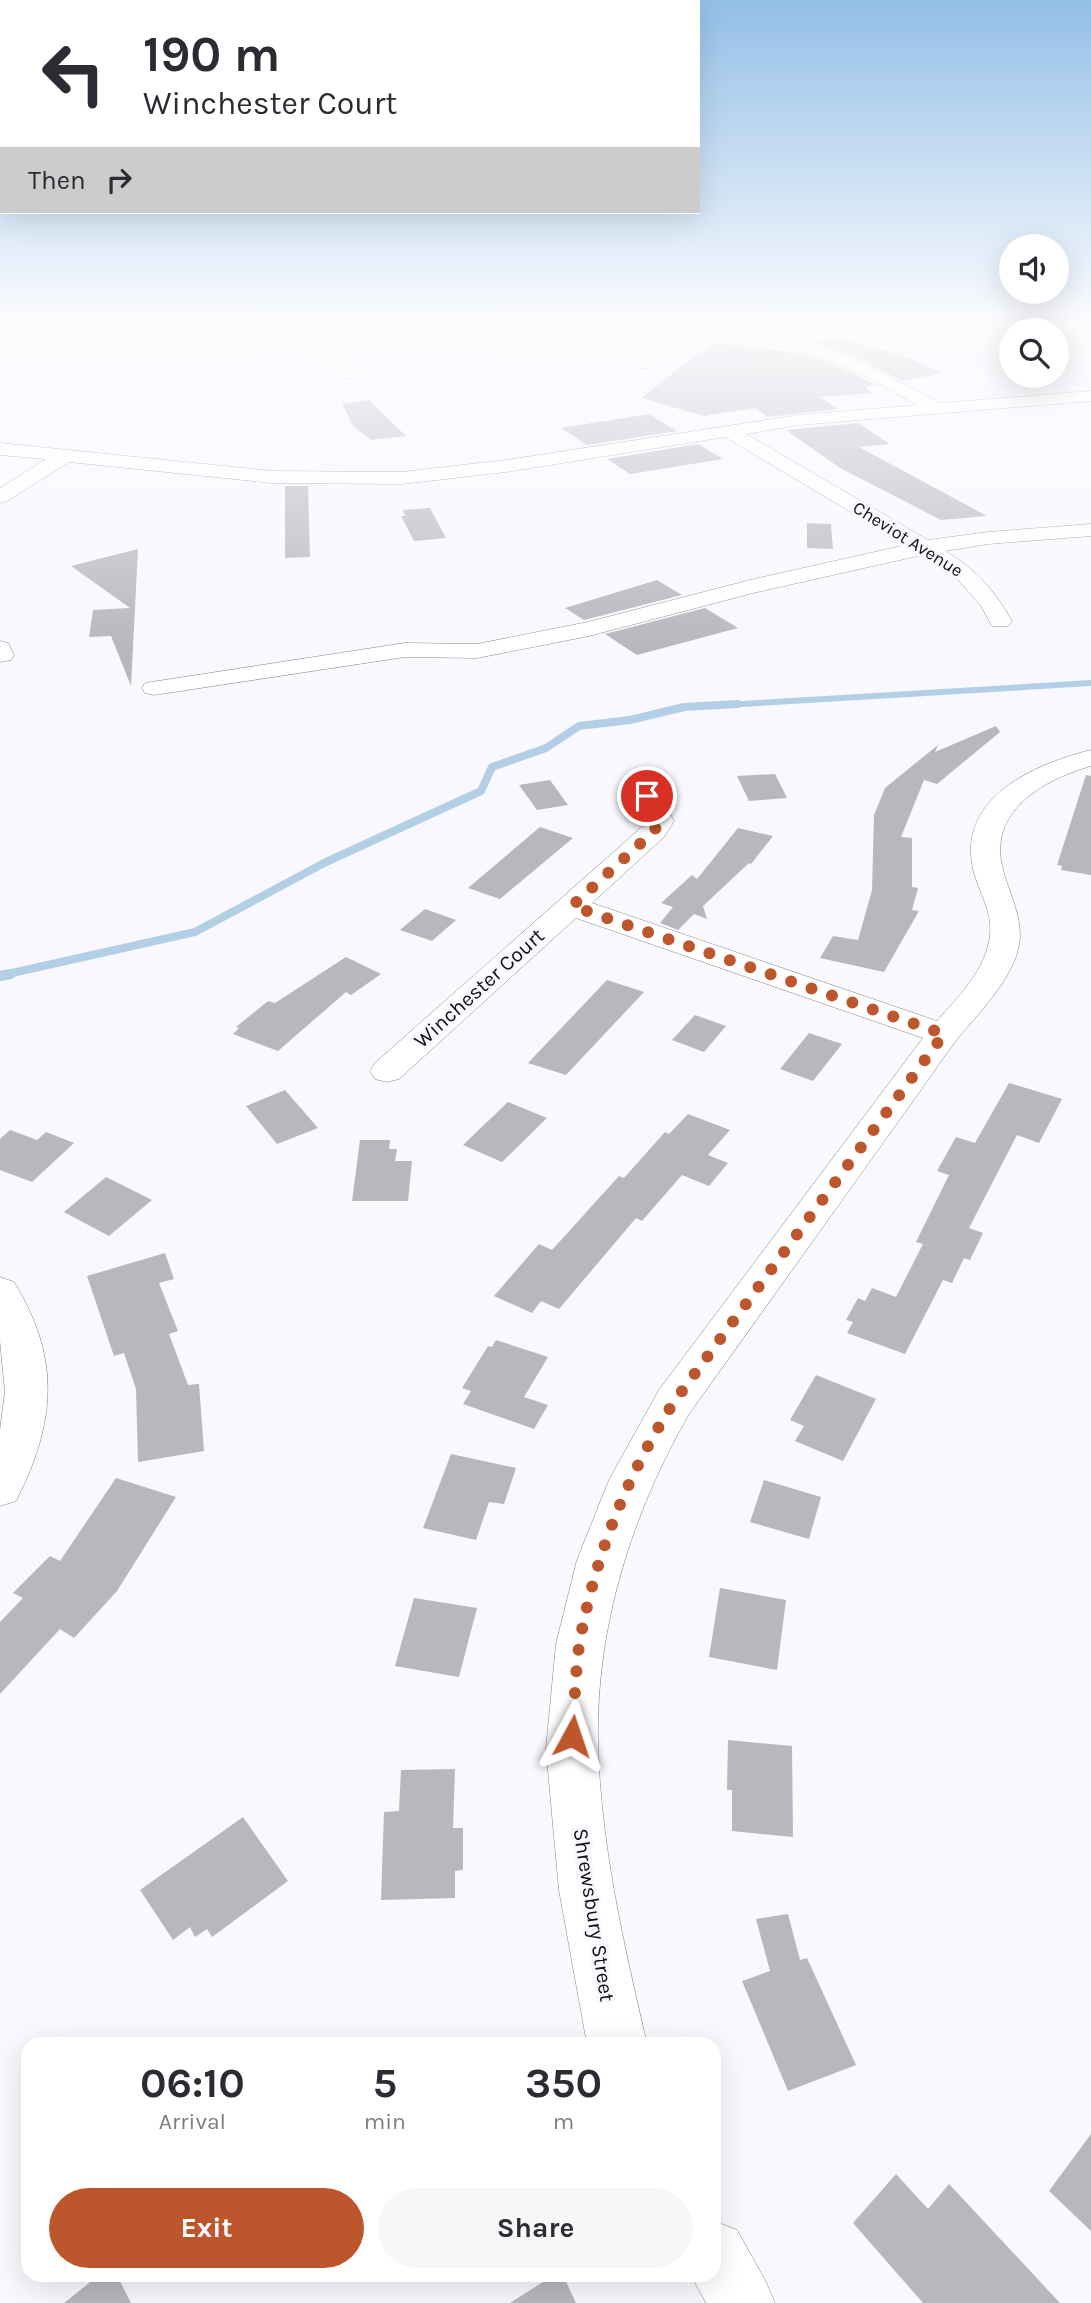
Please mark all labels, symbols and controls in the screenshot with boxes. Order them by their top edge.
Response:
text: 190 m [143,26,280,83]
icon: left [28,28,119,119]
text: Winchester Court [143,85,397,122]
icon: right [100,161,138,199]
text: Then [28,165,86,196]
map controls [999,234,1069,388]
button: sound [999,234,1069,304]
button: search [999,318,1069,388]
street label: Cheviot Avenue [849,496,967,582]
pin [617,766,677,826]
icon: arrive [628,777,666,815]
street label: Winchester Court [409,923,549,1053]
position arrow [535,1699,609,1773]
street label: Shrewsbury Street [568,1827,620,2003]
text: 06:10 [140,2058,245,2108]
text: 5 [373,2058,397,2108]
text: 350 [525,2058,602,2108]
text: Arrival [159,2108,226,2135]
text: min [364,2108,406,2135]
text: m [553,2108,574,2135]
button: Exit [49,2188,364,2268]
button: Share [378,2188,693,2268]

